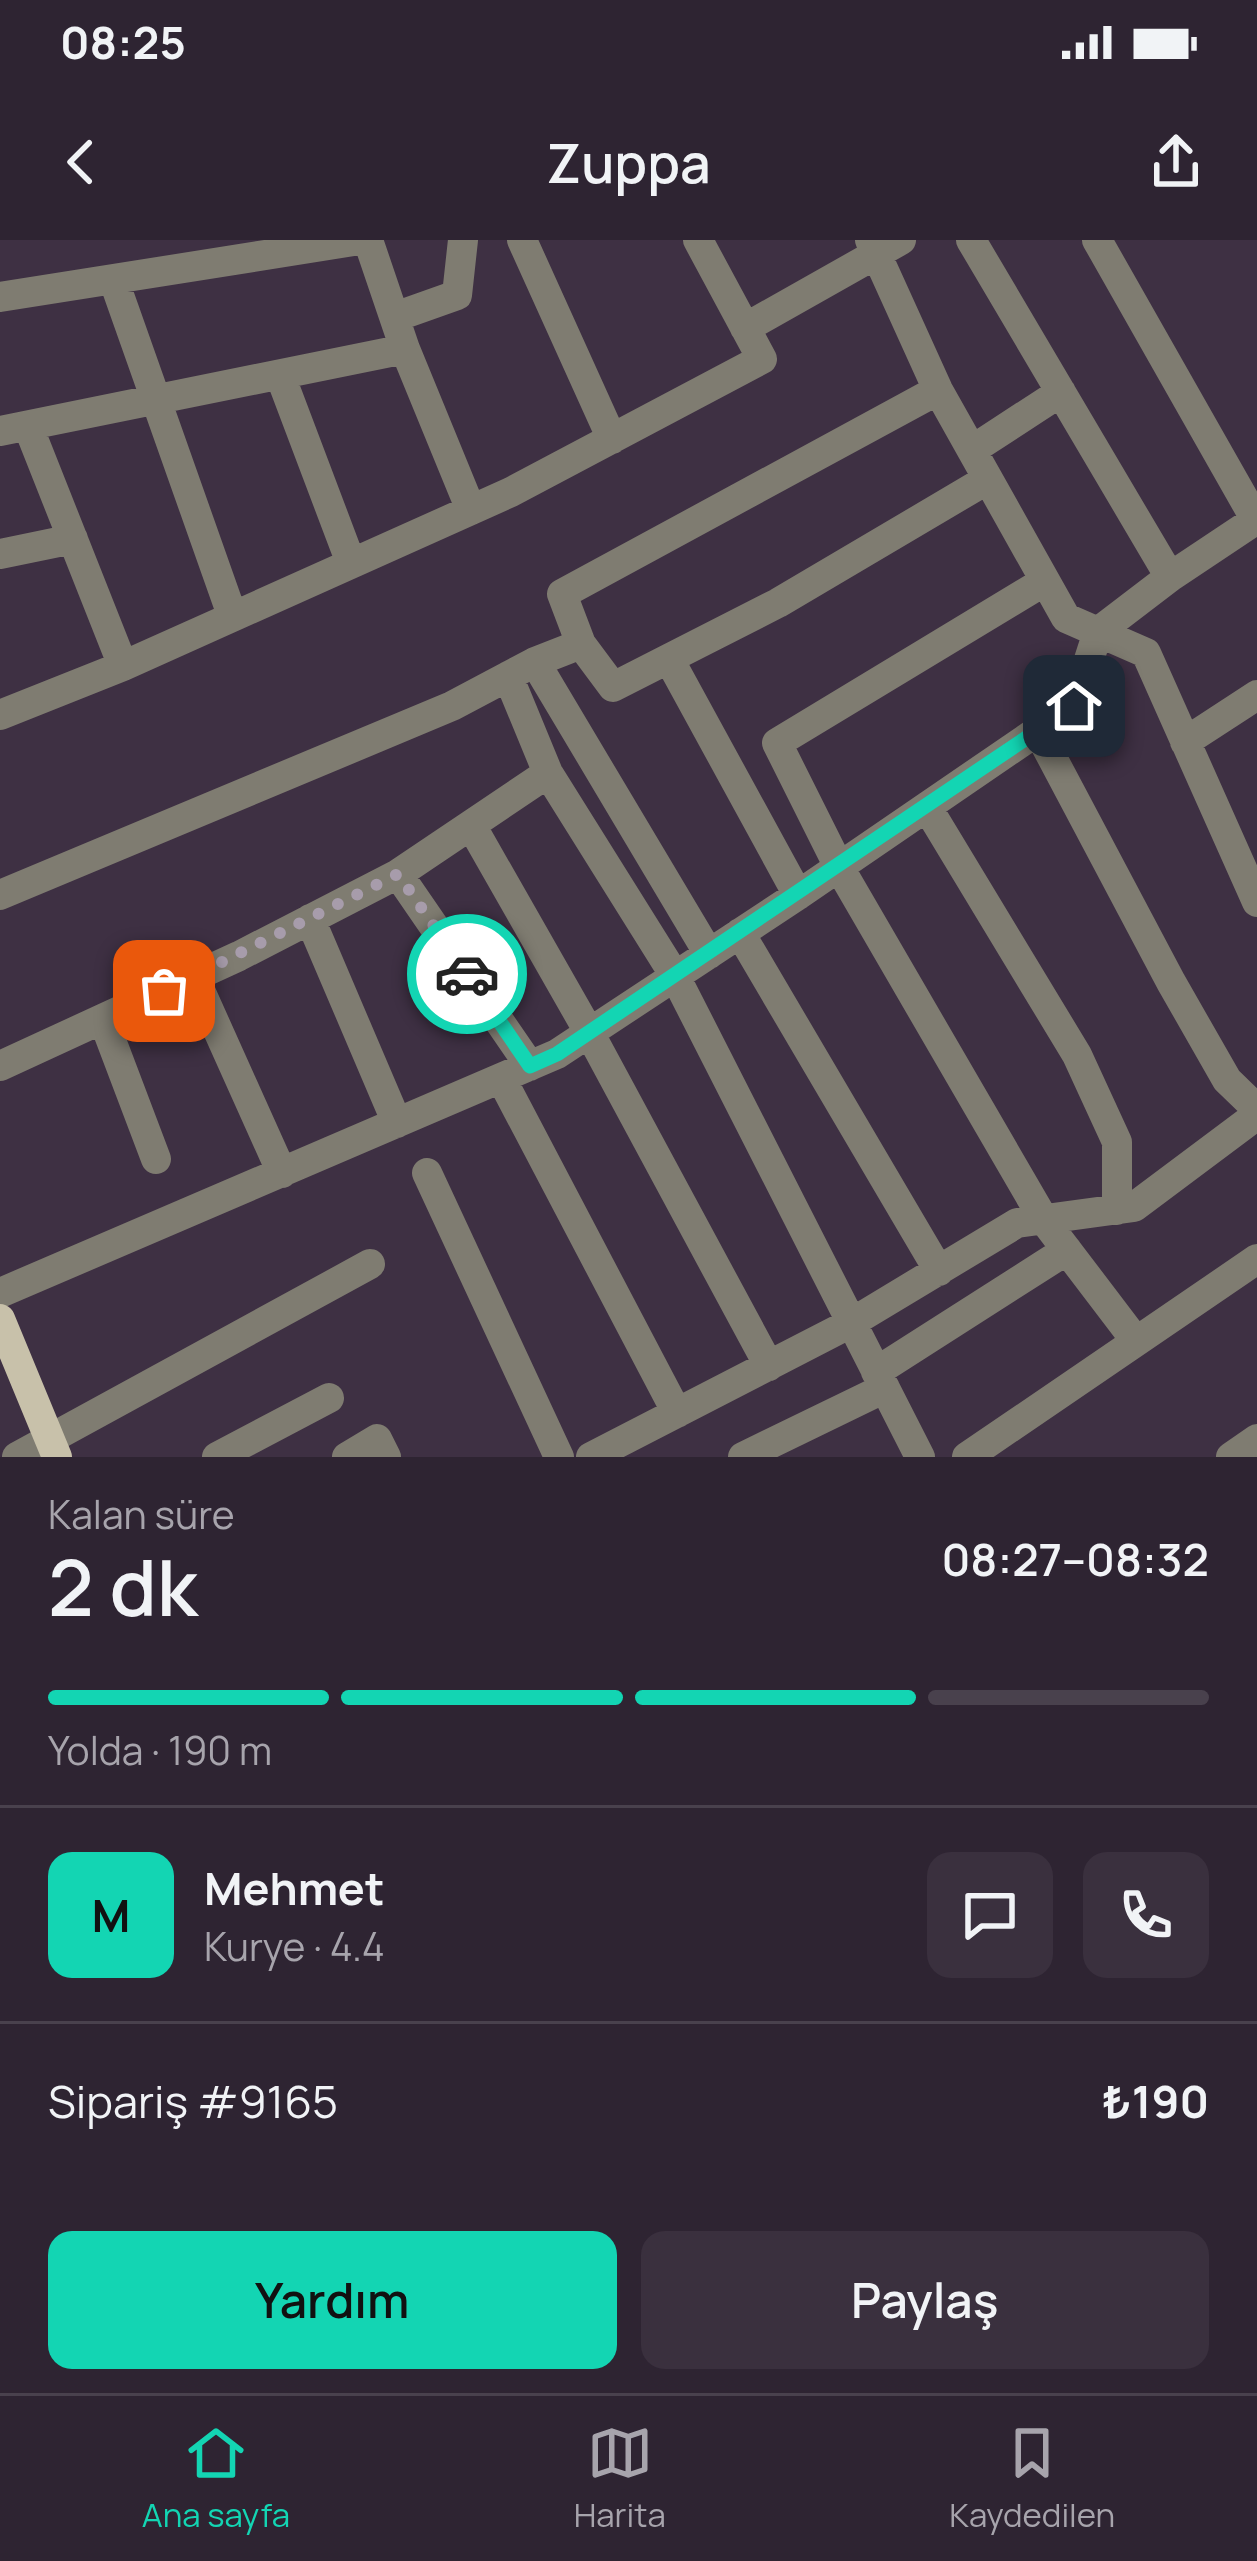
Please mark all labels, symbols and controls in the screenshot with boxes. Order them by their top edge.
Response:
text: 08:25 [60,11,186,73]
text: Zuppa [546,125,711,199]
icon: back [48,129,114,195]
icon: share [1143,129,1209,195]
pin [1023,655,1125,757]
icon: home [1041,673,1107,739]
courier [407,914,527,1034]
pin [113,940,215,1042]
icon: car [434,941,500,1007]
icon: bag [131,958,197,1024]
text: Kalan süre [48,1487,235,1541]
text: 08:27–08:32 [941,1528,1209,1590]
text: 2 dk [48,1533,198,1639]
text: Yolda · 190 m [48,1723,272,1777]
button: chat [927,1852,1053,1978]
button: phone [1083,1852,1209,1978]
text: Mehmet [204,1857,384,1919]
text: M [92,1884,130,1946]
text: Kurye · 4.4 [204,1919,385,1973]
text: Sipariş #9165 [48,2070,338,2132]
text: ₺190 [1102,2070,1209,2132]
button: Yardım [48,2231,617,2369]
button: Paylaş [641,2231,1209,2369]
tab: Ana sayfa [142,2420,290,2537]
tab: Harita [574,2420,666,2537]
tab: Kaydedilen [949,2420,1115,2537]

